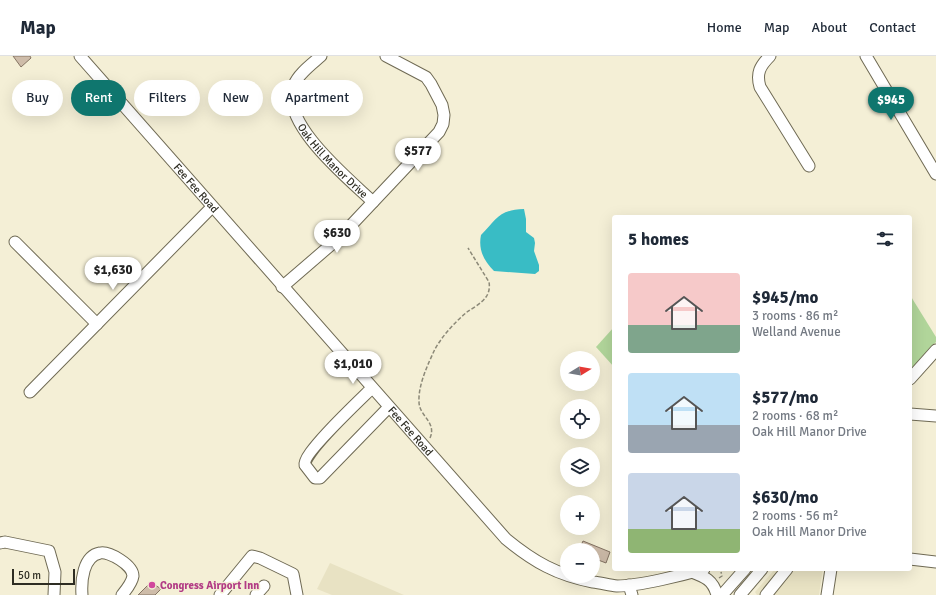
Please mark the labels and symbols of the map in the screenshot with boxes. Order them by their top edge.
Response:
pin: $945 [867,87,915,121]
street label: Oak Hill Manor Drive [295,121,370,201]
pin: $577 [394,138,442,172]
street label: Fee Fee Road [171,161,221,216]
pin: $630 [313,220,361,254]
pin: $1,630 [80,257,146,291]
pin: $1,010 [320,351,386,385]
north arrow [560,351,600,391]
street label: Fee Fee Road [385,404,436,459]
scale bar [12,567,75,586]
place label: Congress Airport Inn [160,579,259,592]
marker: Congress Airport Inn [147,580,157,590]

